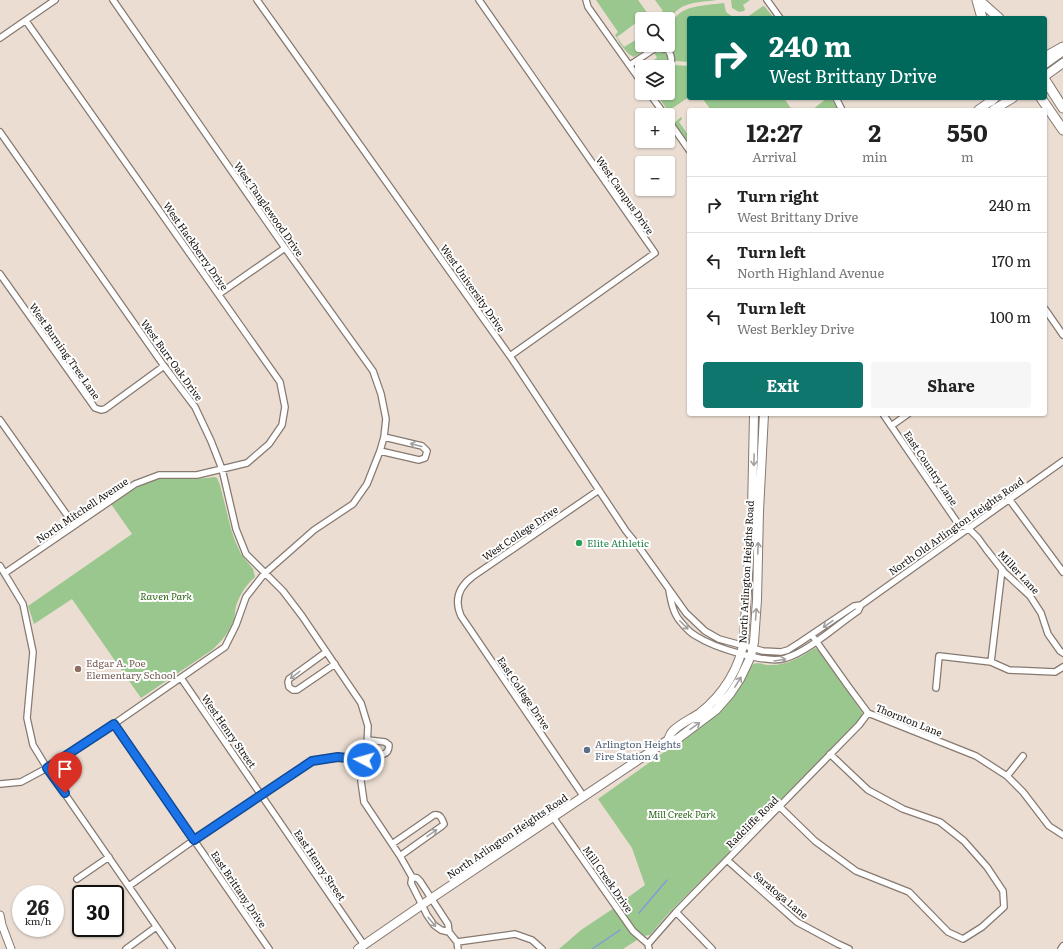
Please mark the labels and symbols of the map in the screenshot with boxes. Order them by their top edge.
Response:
street label: West Campus Drive [593,153,658,237]
street label: West Tanglewood Drive [231,158,308,259]
street label: West Hackberry Drive [160,198,233,293]
street label: West University Drive [437,241,509,335]
street label: West Burning Tree Lane [26,299,105,402]
street label: West Burr Oak Drive [138,316,207,403]
street label: East Country Lane [901,427,962,508]
one-way arrow [410,441,423,448]
one-way arrow [750,453,757,466]
street label: North Mitchell Avenue [33,473,131,546]
street label: North Old Arlington Heights Road [885,473,1026,578]
street label: North Arlington Heights Road [734,500,757,644]
street label: West College Drive [479,502,561,564]
place label: Elite Athletic [587,535,649,550]
marker: Elite Athletic [574,538,584,548]
one-way arrow [755,542,762,555]
street label: Miller Lane [995,546,1044,597]
park label: Raven Park [140,588,193,603]
one-way arrow [753,608,760,621]
one-way arrow [679,620,688,630]
one-way arrow [822,620,833,628]
street label: East College Drive [494,653,555,732]
place label: Edgar A. Poe Elementary School [86,655,176,682]
one-way arrow [773,655,786,663]
marker: Edgar A. Poe Elementary School [73,664,83,674]
one-way arrow [289,670,300,679]
one-way arrow [734,676,742,688]
street label: West Henry Street [198,691,260,770]
street label: Thornton Lane [874,699,945,740]
one-way arrow [690,722,701,730]
place label: Arlington Heights Fire Station 4 [595,736,681,763]
position arrow [343,739,385,781]
marker: Arlington Heights Fire Station 4 [582,745,592,755]
pin [48,752,82,793]
street label: North Arlington Heights Road [443,789,570,882]
street label: Radcliffe Road [722,792,781,851]
park label: Mill Creek Park [648,806,716,821]
street label: East Henry Street [291,826,350,903]
one-way arrow [426,829,437,837]
street label: Mill Creek Drive [580,842,637,915]
street label: East Brittany Drive [208,847,271,930]
street label: Saratoga Lane [751,867,812,922]
speed limit sign: 30 [72,885,124,937]
one-way arrow [428,917,437,927]

